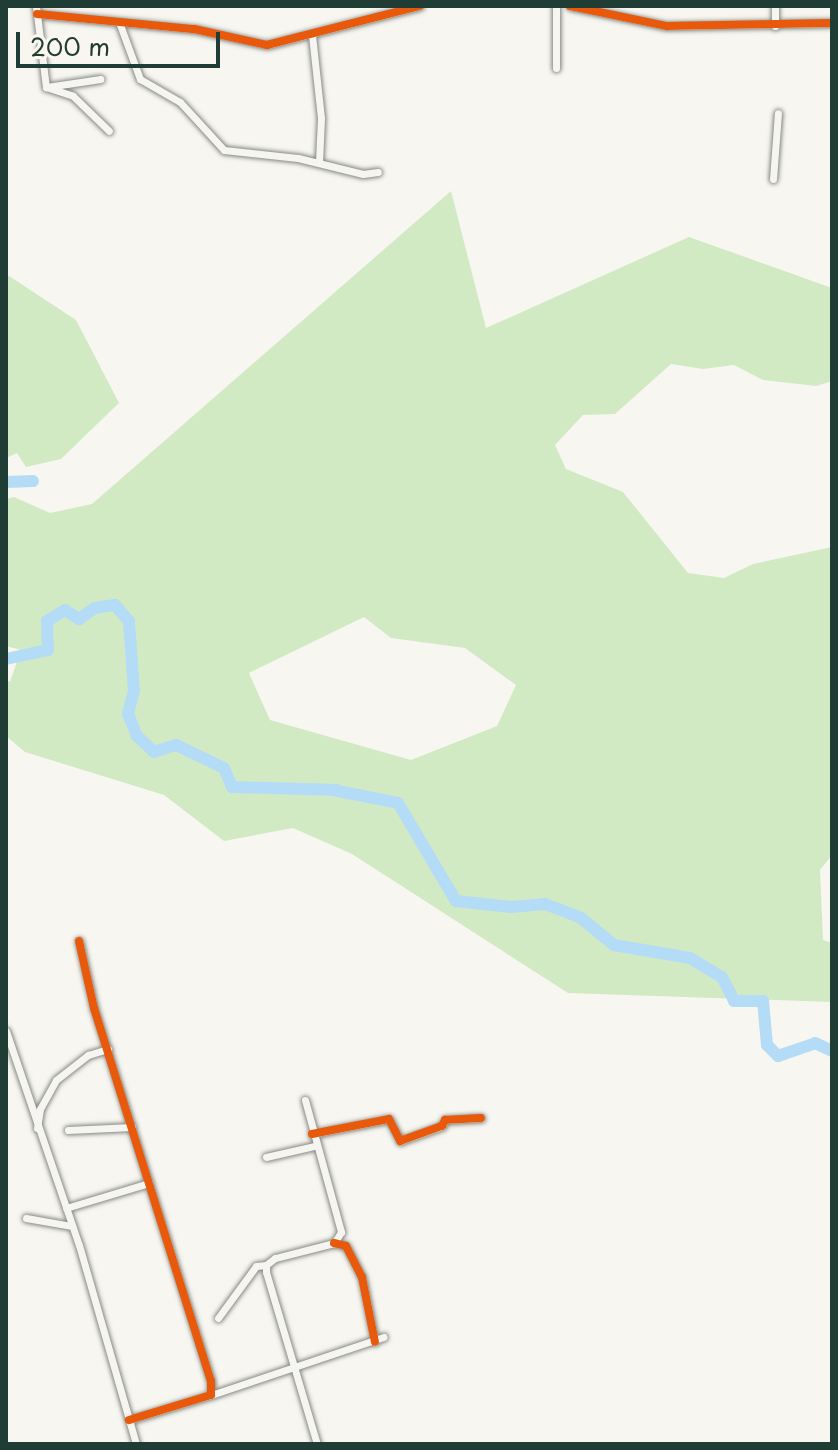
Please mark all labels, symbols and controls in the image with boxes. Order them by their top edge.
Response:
scale bar [20,16,224,66]
text: 200 m [30,28,110,64]

